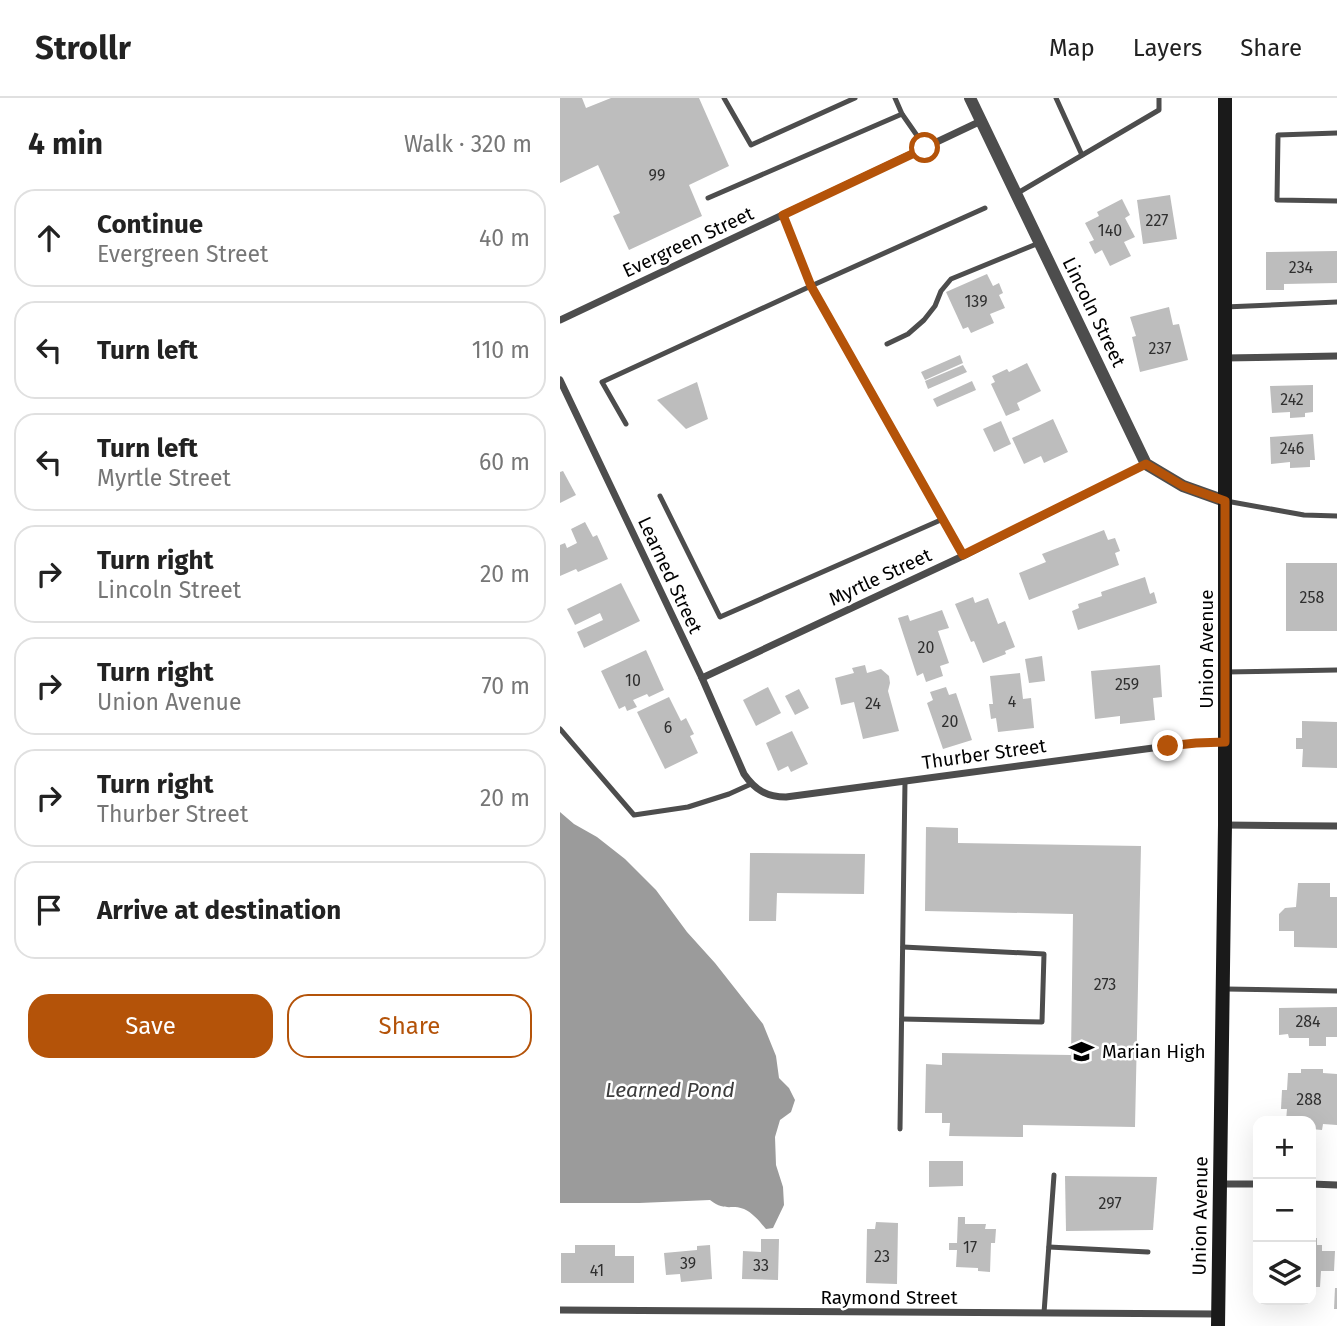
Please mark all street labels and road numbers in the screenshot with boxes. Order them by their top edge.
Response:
street label: Evergreen Street [619,202,757,282]
street label: Lincoln Street [1058,253,1130,371]
street label: Learned Street [633,513,707,637]
street label: Myrtle Street [825,543,935,611]
street label: Union Avenue [1195,589,1218,709]
street label: Thurber Street [921,734,1048,774]
street label: Union Avenue [1187,1156,1213,1276]
street label: Raymond Street [820,1286,958,1309]

